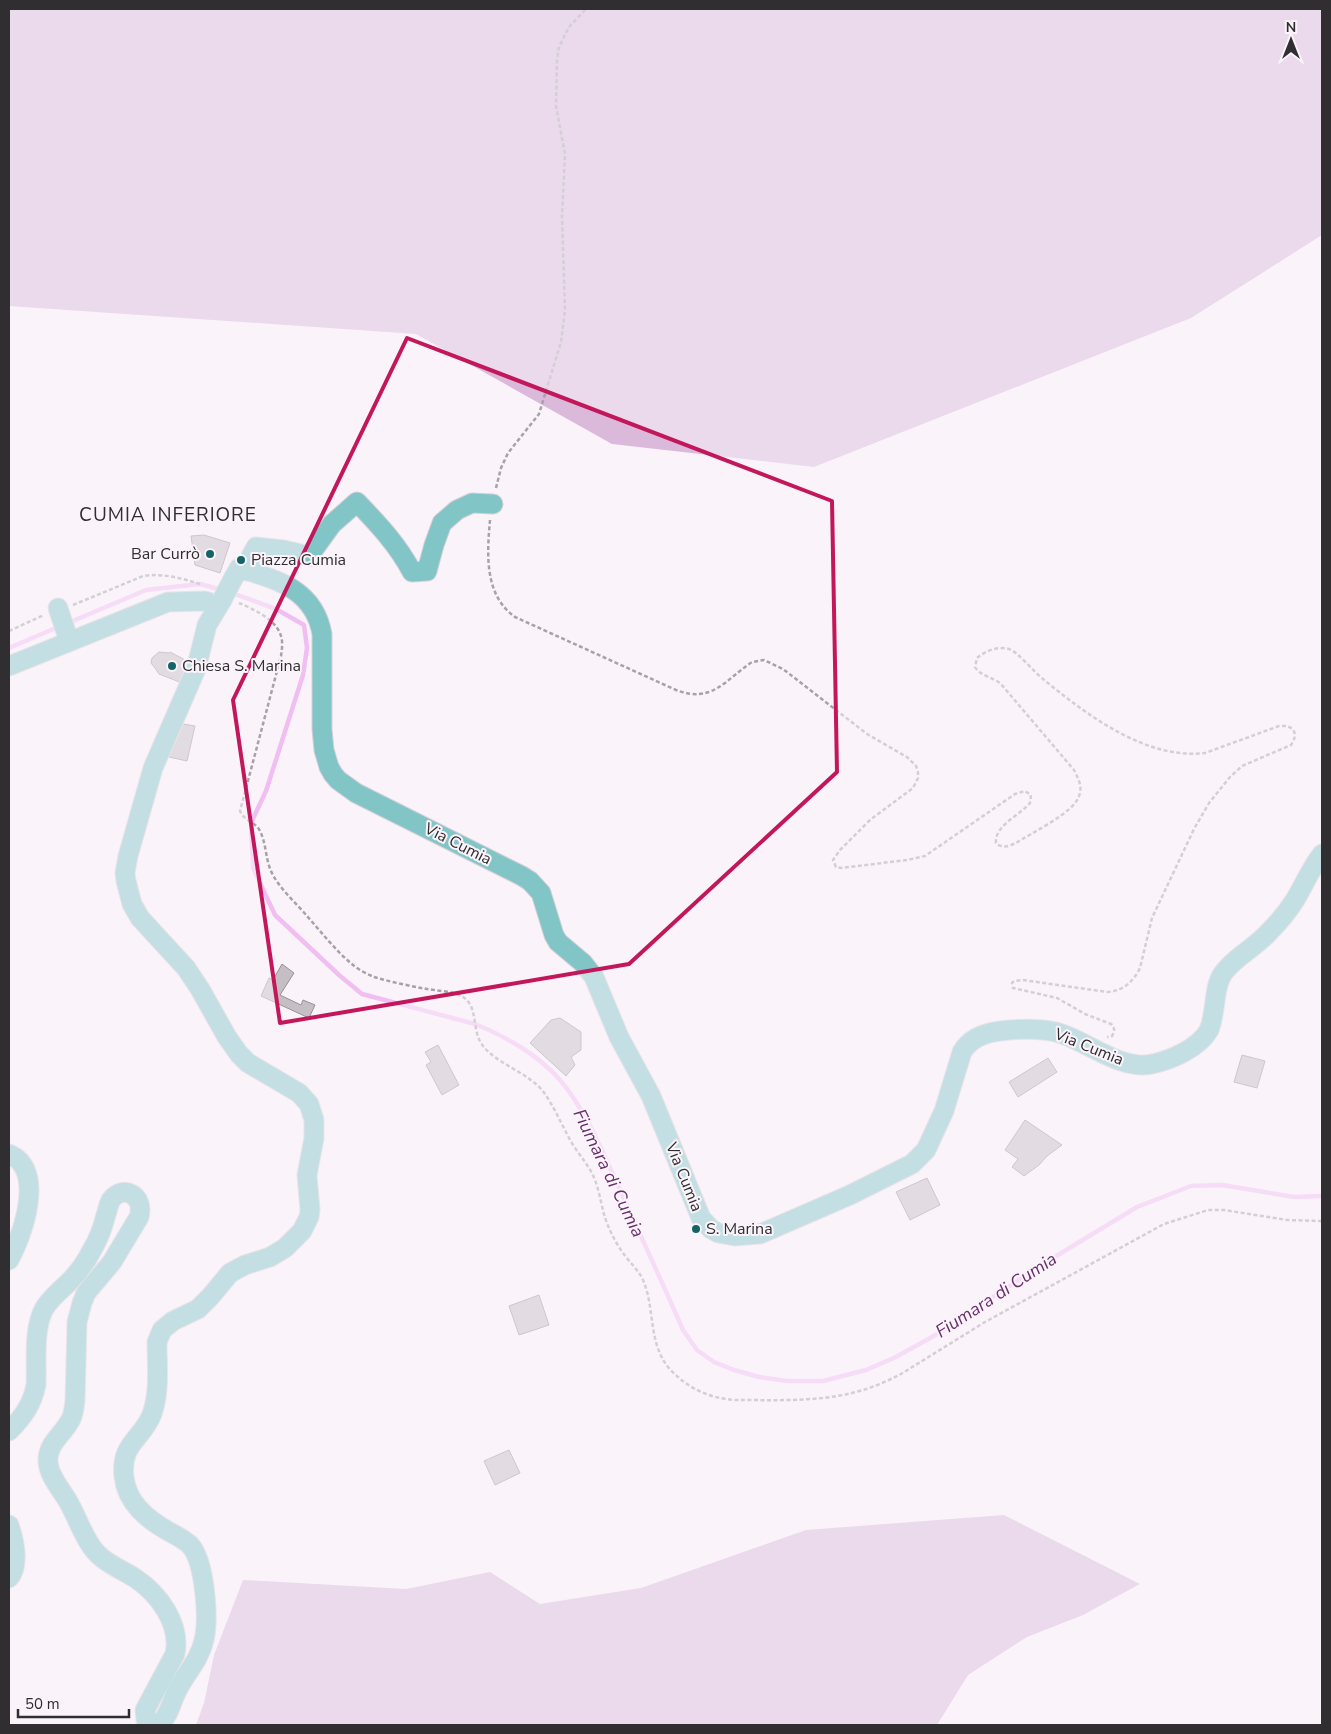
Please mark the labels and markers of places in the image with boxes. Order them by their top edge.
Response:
place label: Bar Currò [131,543,200,565]
marker: Bar Currò [204,548,216,560]
place label: Piazza Cumia [251,549,346,571]
marker: Piazza Cumia [235,554,247,566]
place label: Chiesa S. Marina [182,655,301,677]
marker: Chiesa S. Marina [166,660,178,672]
place label: S. Marina [706,1218,773,1240]
marker: S. Marina [690,1223,702,1235]

